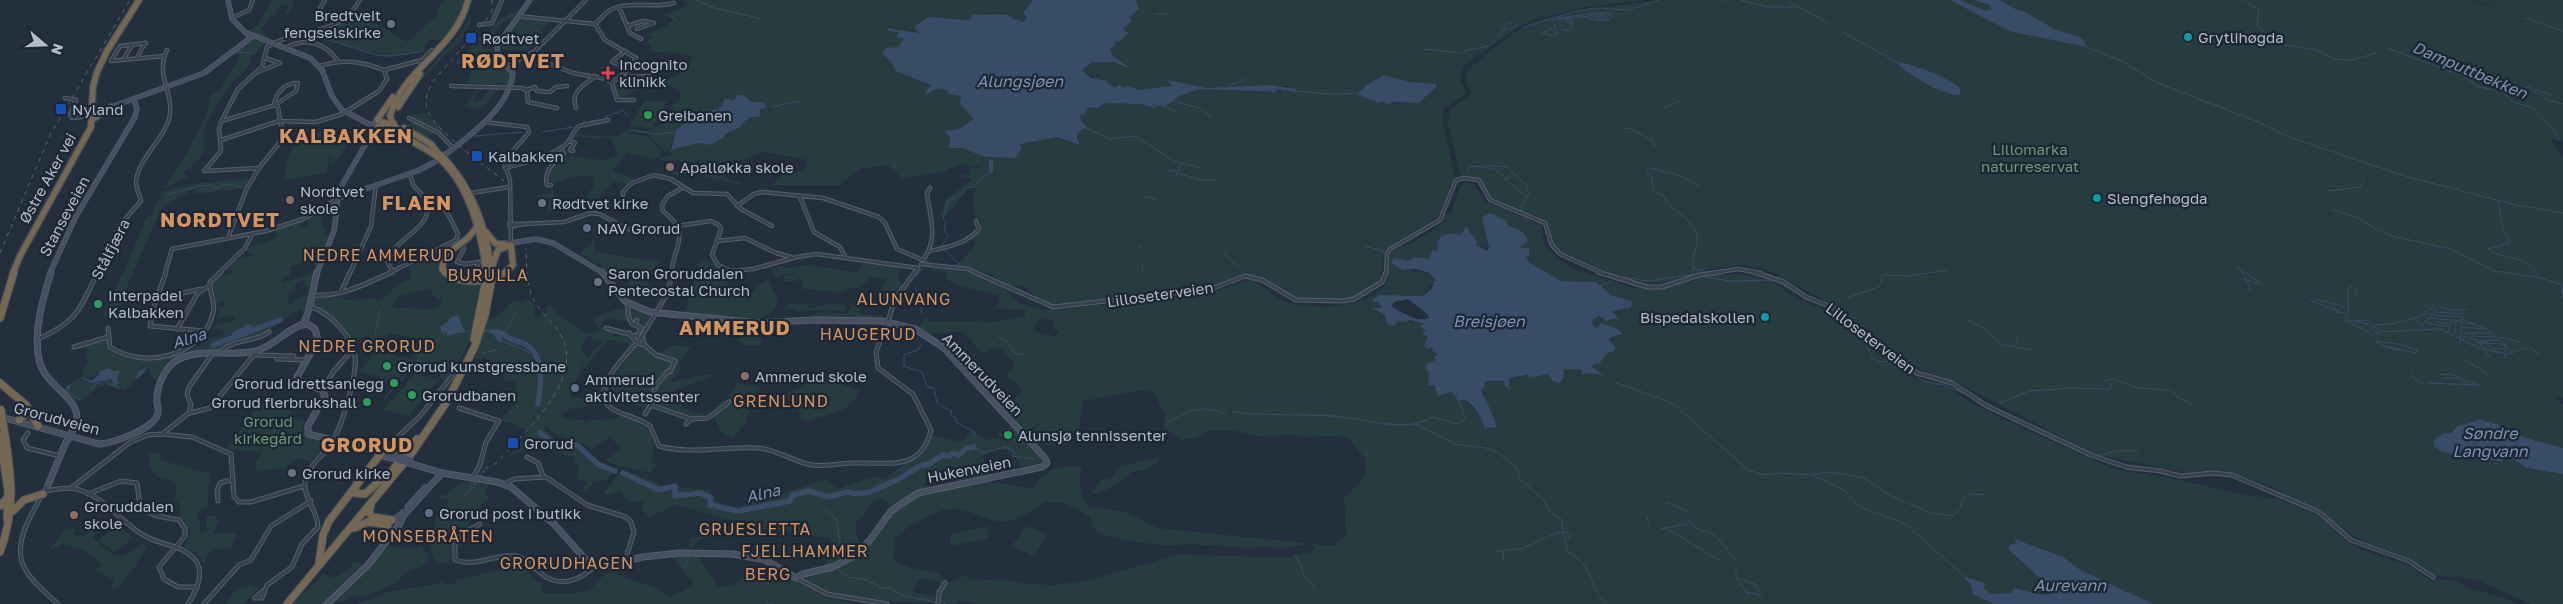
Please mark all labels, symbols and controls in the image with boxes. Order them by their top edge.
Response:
place label: Bredtveit fengselskirke [284,6,381,41]
marker: Bredtveit fengselskirke [385,18,397,30]
north arrow [20,20,70,70]
place label: Grytlihøgda [2198,28,2284,46]
place label: Rødtvet [482,29,539,47]
marker: Rødtvet [464,31,478,45]
marker: Grytlihøgda [2182,31,2194,43]
water label: Damputtbekken [2410,37,2531,104]
text: N [48,42,68,57]
district label: RØDTVET [461,48,565,72]
place label: Incognito klinikk [619,55,688,90]
marker: Incognito klinikk [601,66,615,80]
water label: Alungsjøen [977,71,1064,91]
place label: Nyland [72,100,124,118]
marker: Nyland [54,102,68,116]
place label: Greibanen [658,106,732,124]
marker: Greibanen [642,109,654,121]
district label: KALBAKKEN [279,123,413,147]
street label: Østre Aker vei [15,130,79,226]
park label: Lillomarka naturreservat [1981,140,2079,175]
place label: Kalbakken [488,147,564,165]
marker: Kalbakken [470,149,484,163]
place label: Apalløkka skole [680,158,794,176]
marker: Apalløkka skole [664,161,676,173]
street label: Stanseveien [35,173,93,259]
place label: Nordtvet skole [300,182,364,217]
place label: Slengfehøgda [2107,189,2208,207]
district label: FLAEN [382,190,452,214]
marker: Slengfehøgda [2091,192,2103,204]
marker: Nordtvet skole [284,194,296,206]
place label: Rødtvet kirke [552,194,649,212]
marker: Rødtvet kirke [536,197,548,209]
district label: NORDTVET [160,207,280,231]
street label: Stålfjæra [87,216,133,282]
place label: NAV Grorud [597,219,680,237]
marker: NAV Grorud [581,222,593,234]
district label: NEDRE AMMERUD [303,245,455,265]
place label: Saron Groruddalen Pentecostal Church [608,264,750,299]
district label: BURULLA [447,265,529,285]
marker: Saron Groruddalen Pentecostal Church [592,276,604,288]
street label: Lilloseterveien [1106,278,1214,310]
place label: Interpadel Kalbakken [108,286,184,321]
district label: ALUNVANG [857,289,951,309]
marker: Interpadel Kalbakken [92,298,104,310]
street label: Lilloseterveien [1823,298,1919,378]
place label: Bispedalskollen [1640,308,1755,326]
water label: Breisjøen [1453,311,1526,331]
marker: Bispedalskollen [1759,311,1771,323]
district label: AMMERUD [679,315,791,339]
water label: Alna [170,323,209,353]
district label: HAUGERUD [820,324,916,344]
street label: Ammerudveien [939,329,1027,419]
district label: NEDRE GRORUD [298,336,436,356]
place label: Grorud kunstgressbane [397,357,566,375]
marker: Grorud kunstgressbane [381,360,393,372]
place label: Ammerud skole [755,367,867,385]
place label: Ammerud aktivitetssenter [585,370,700,405]
marker: Ammerud skole [739,370,751,382]
place label: Grorud idrettsanlegg [234,374,384,392]
marker: Grorud idrettsanlegg [388,377,400,389]
marker: Ammerud aktivitetssenter [569,382,581,394]
place label: Grorudbanen [422,386,516,404]
marker: Grorudbanen [406,389,418,401]
district label: GRENLUND [733,391,829,411]
place label: Grorud flerbrukshall [211,393,357,411]
marker: Grorud flerbrukshall [361,396,373,408]
street label: Grorudveien [12,398,102,438]
park label: Grorud kirkegård [234,412,302,447]
water label: Søndre Langvann [2452,423,2529,461]
place label: Alunsjø tennissenter [1018,426,1167,444]
marker: Alunsjø tennissenter [1002,429,1014,441]
district label: GRORUD [321,432,413,456]
place label: Grorud [524,434,573,452]
marker: Grorud [506,436,520,450]
street label: Hukenveien [926,452,1012,486]
place label: Grorud kirke [302,464,391,482]
marker: Grorud kirke [286,467,298,479]
water label: Alna [744,479,783,507]
place label: Groruddalen skole [84,497,174,532]
place label: Grorud post i butikk [439,504,582,522]
marker: Grorud post i butikk [423,507,435,519]
marker: Groruddalen skole [68,509,80,521]
district label: GRUESLETTA [699,519,811,539]
district label: MONSEBRÅTEN [362,526,494,546]
district label: FJELLHAMMER [741,541,869,561]
district label: GRORUDHAGEN [500,553,634,573]
district label: BERG [745,564,791,584]
water label: Aurevann [2034,575,2107,595]

